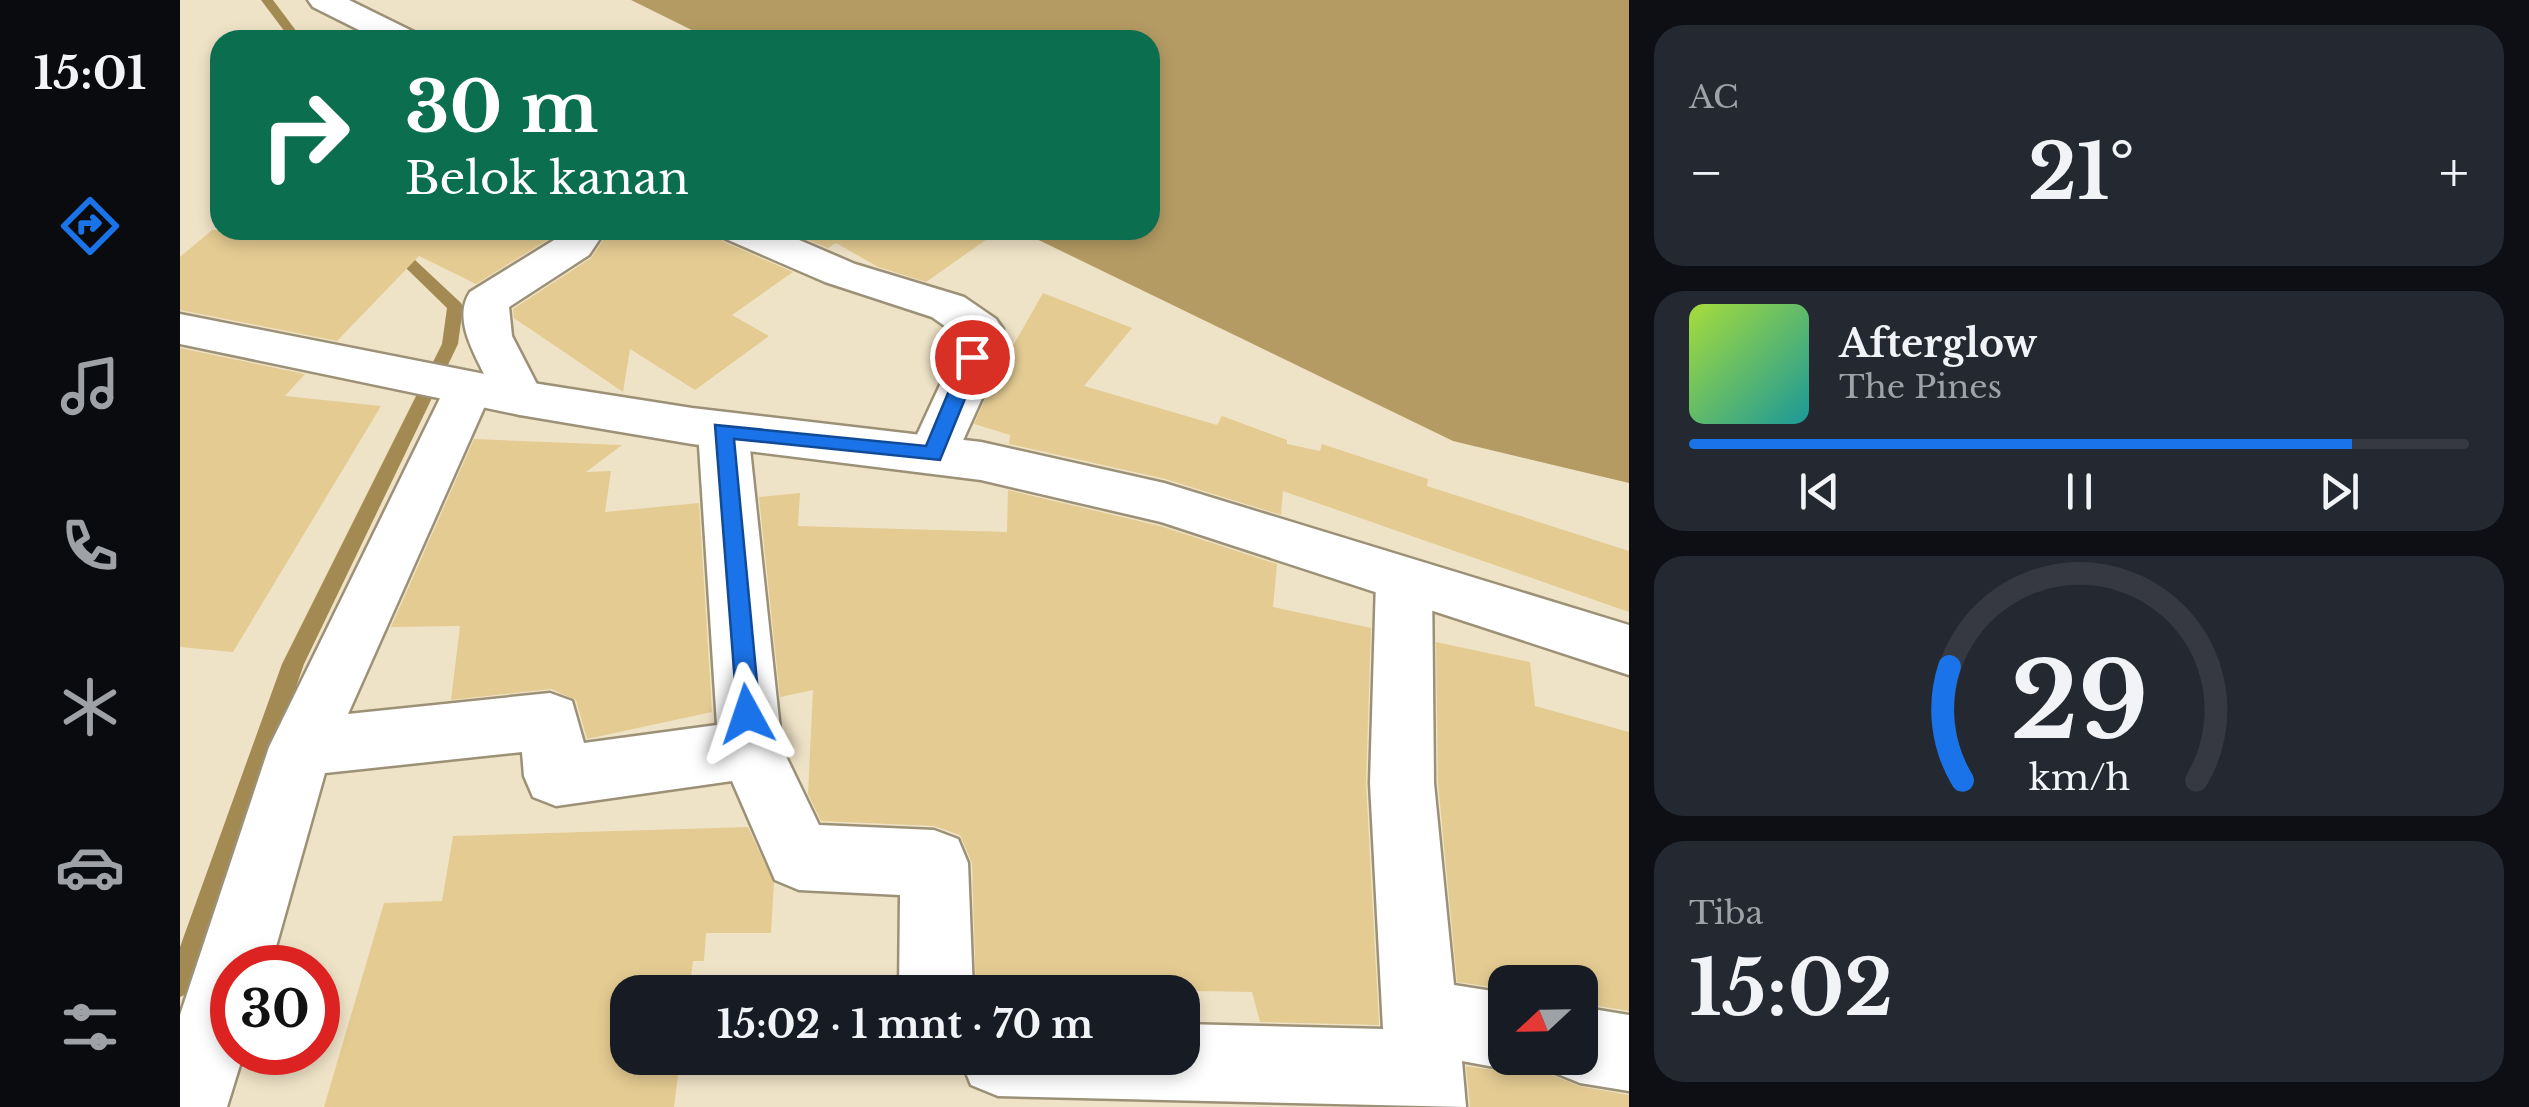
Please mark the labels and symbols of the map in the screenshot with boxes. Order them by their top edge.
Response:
pin [930,315,1015,400]
position arrow [695,662,799,766]
speed limit sign: 30 [210,945,340,1075]
north arrow [1488,965,1598,1075]

